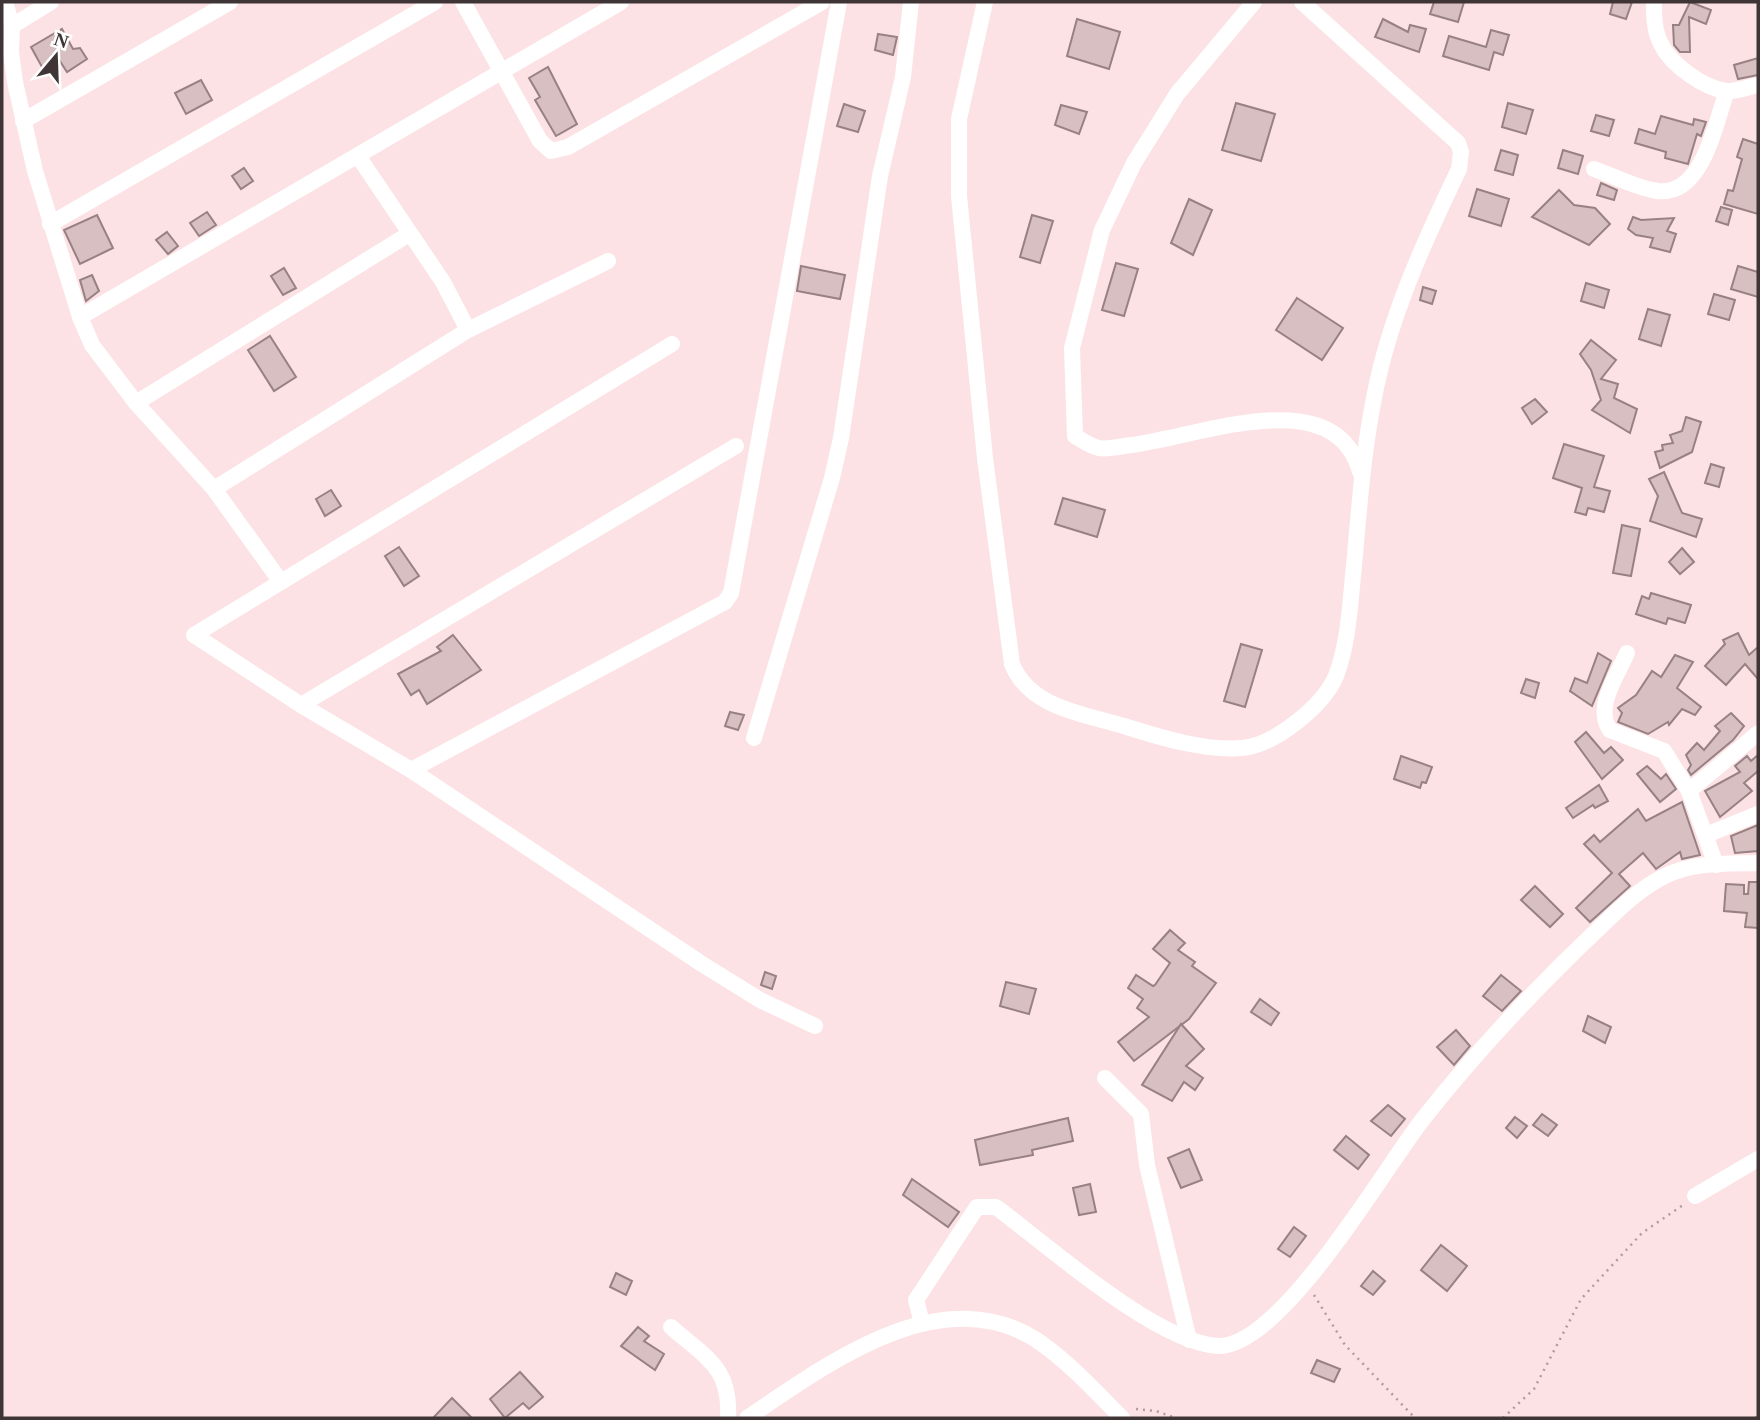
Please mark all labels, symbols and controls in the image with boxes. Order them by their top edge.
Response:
north arrow [21,21,91,91]
text: N [51,28,72,53]

